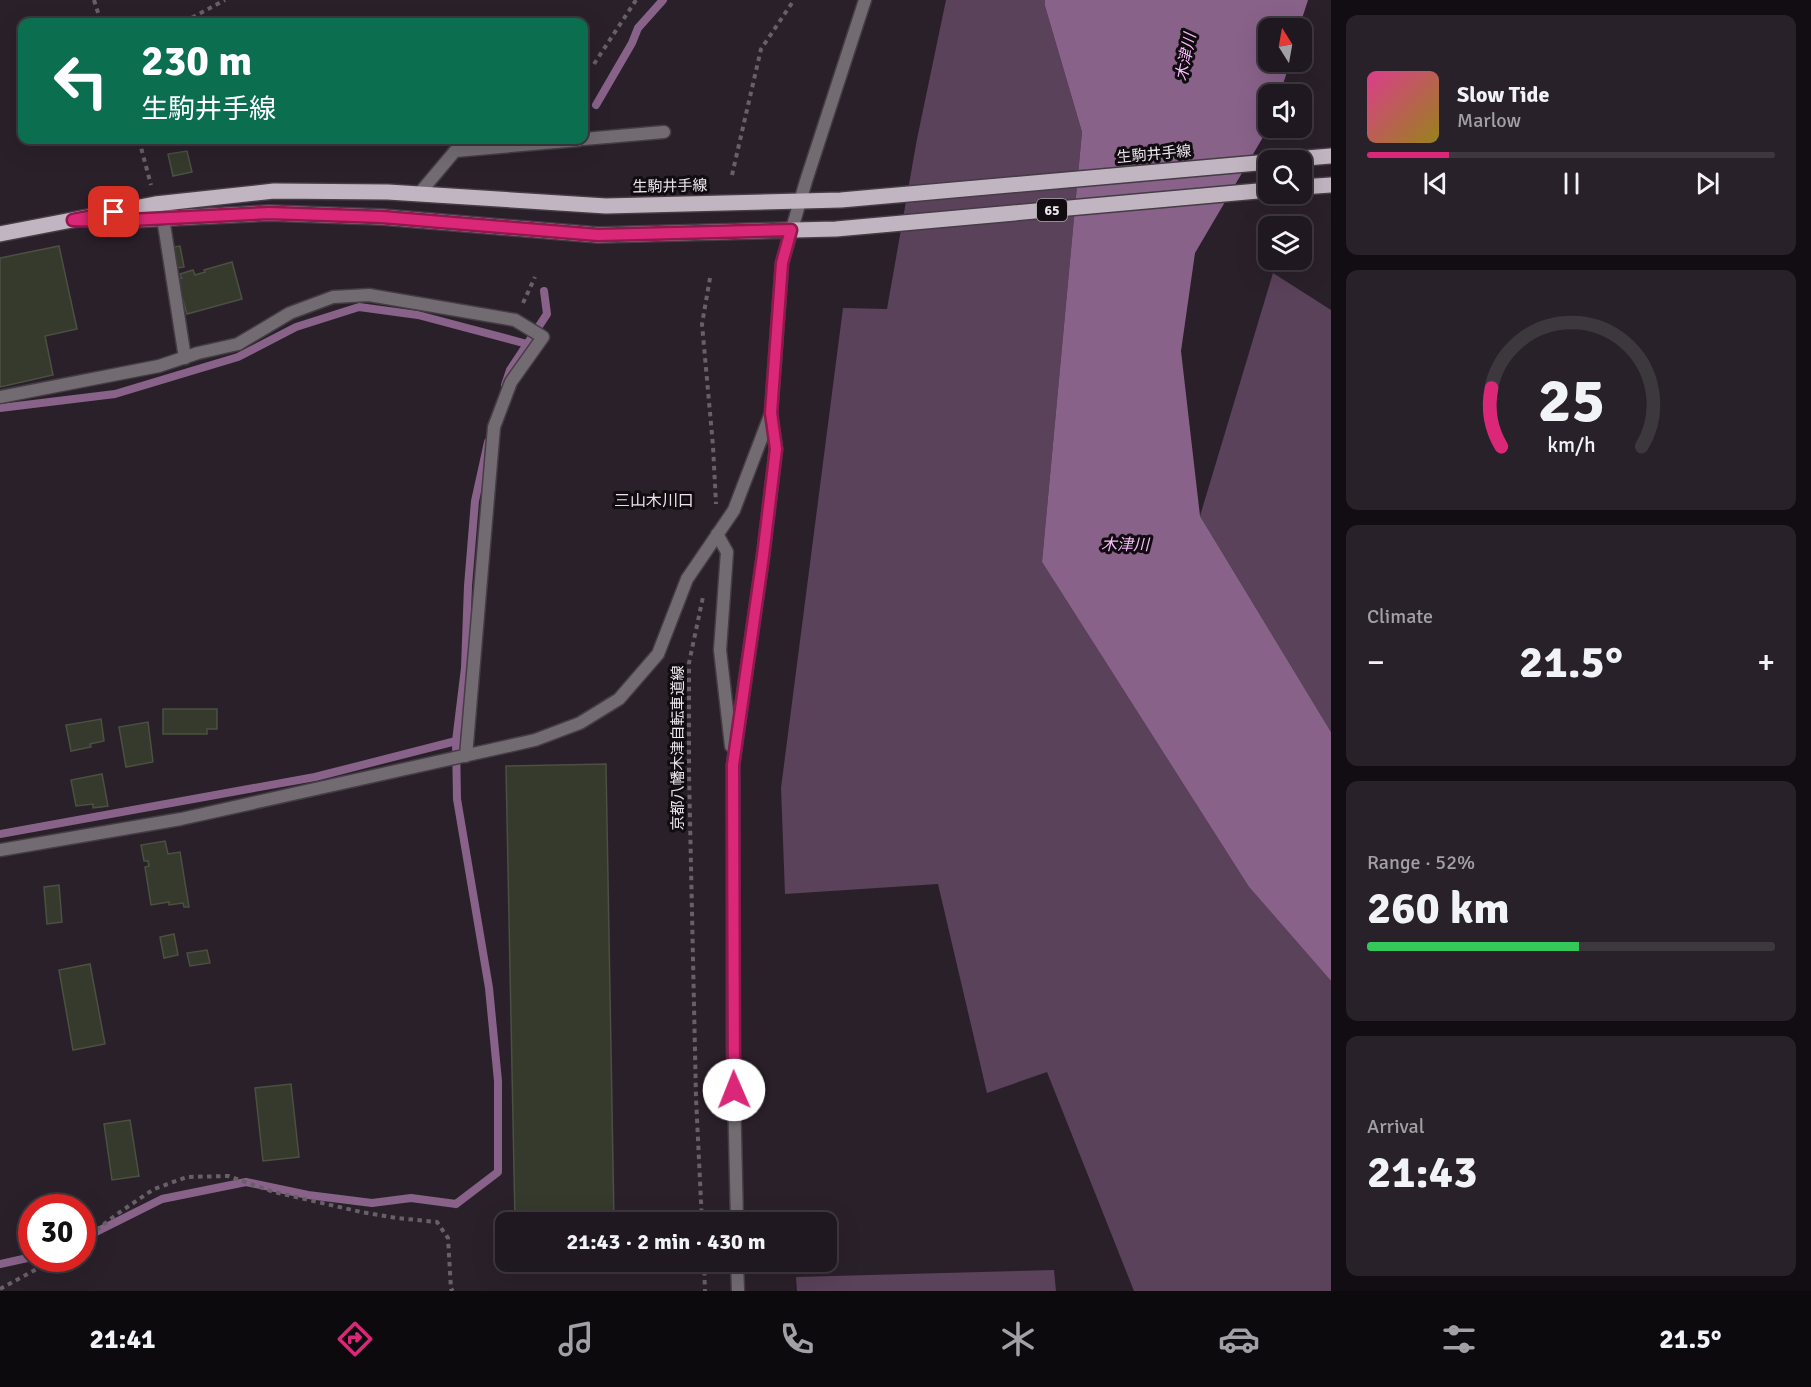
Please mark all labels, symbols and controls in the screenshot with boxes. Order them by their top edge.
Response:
north arrow [1258,18,1312,72]
map controls [1258,18,1312,270]
water label: 木津川 [1172,30,1201,83]
text: 230 m [141,36,252,87]
icon: left [42,42,120,120]
text: Slow Tide [1457,81,1549,108]
button: sound [1258,84,1312,138]
text: 生駒井手線 [141,93,276,126]
text: Marlow [1457,108,1521,133]
street label: 生駒井手線 [1116,142,1192,166]
button: search [1258,150,1312,204]
icon: previous [1419,167,1452,200]
icon: pause [1555,167,1588,200]
icon: next [1691,167,1724,200]
street label: 生駒井手線 [632,176,708,196]
pin [88,186,139,237]
icon: arrive [97,195,130,228]
road number: 65 [1037,199,1067,221]
button: layers [1258,216,1312,270]
text: 25 [1537,362,1605,439]
text: km/h [1547,433,1595,459]
district label: 三山木川口 [614,491,694,511]
water label: 木津川 [1101,535,1151,555]
text: Climate [1367,604,1433,629]
text: 21.5° [1519,635,1623,690]
text: − [1367,642,1385,683]
text: + [1757,642,1775,683]
street label: 京都八幡木津自転車道線 [669,665,687,831]
text: Range · 52% [1367,850,1475,875]
text: 260 km [1367,881,1510,936]
position arrow [702,1058,766,1122]
text: Arrival [1367,1114,1425,1139]
text: 21:43 [1367,1145,1477,1200]
speed limit sign: 30 [18,1194,96,1272]
text: 21:43 · 2 min · 430 m [566,1228,766,1255]
icon: directions [334,1318,376,1360]
icon: music [555,1318,597,1360]
icon: phone [776,1318,818,1360]
icon: climate [997,1318,1039,1360]
icon: car [1218,1318,1260,1360]
icon: filters [1438,1318,1480,1360]
text: 21:41 [89,1323,156,1356]
text: 21.5° [1659,1323,1722,1356]

